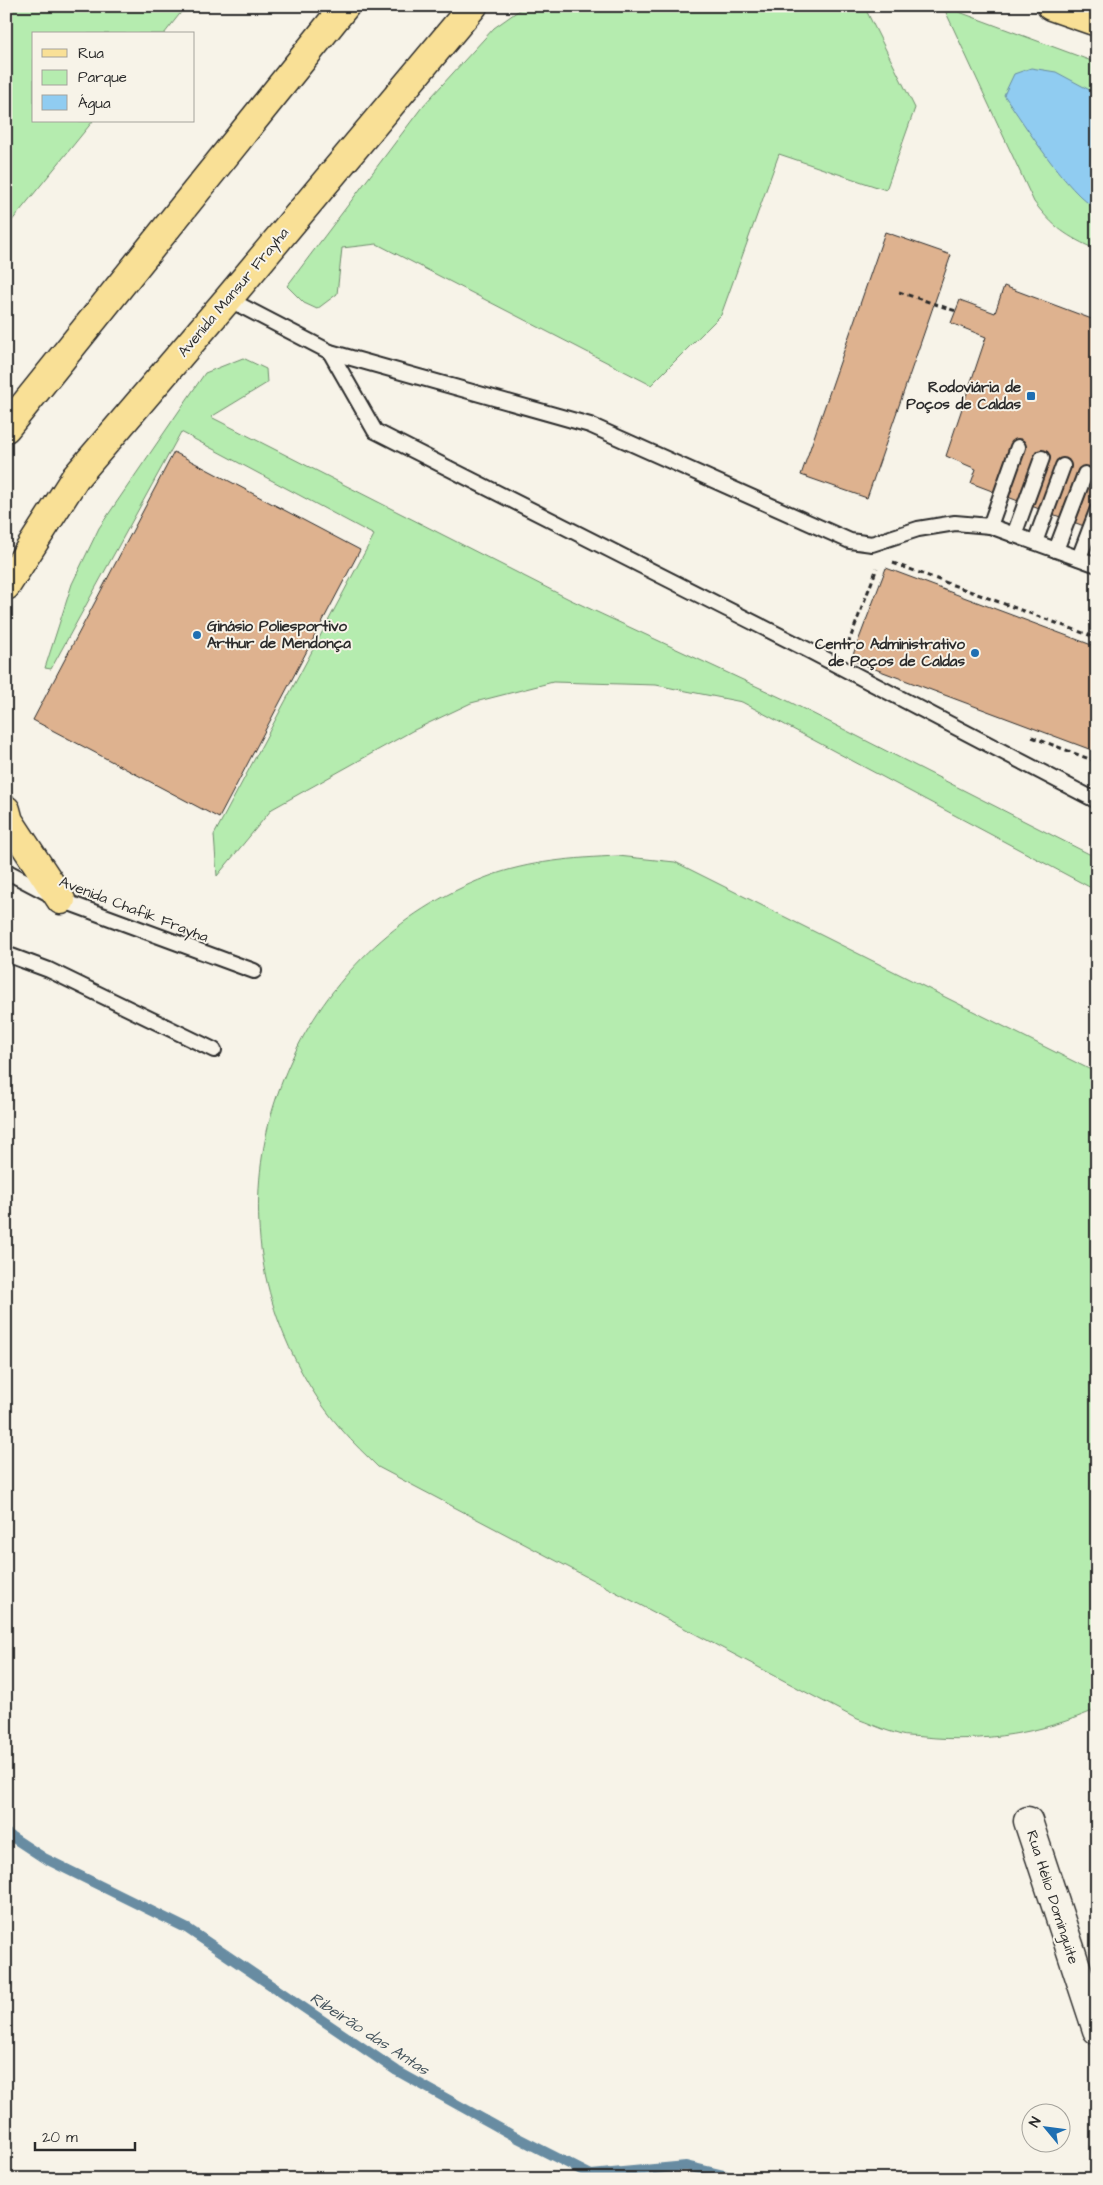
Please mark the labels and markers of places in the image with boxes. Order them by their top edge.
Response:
place label: Rodoviária de Poços de Caldas [906,377,1021,415]
marker: Rodoviária de Poços de Caldas [1025,390,1037,402]
place label: Ginásio Poliesportivo Arthur de Mendonça [207,616,351,654]
marker: Ginásio Poliesportivo Arthur de Mendonça [191,629,203,641]
place label: Centro Administrativo de Poços de Caldas [815,634,966,672]
marker: Centro Administrativo de Poços de Caldas [969,647,981,659]

